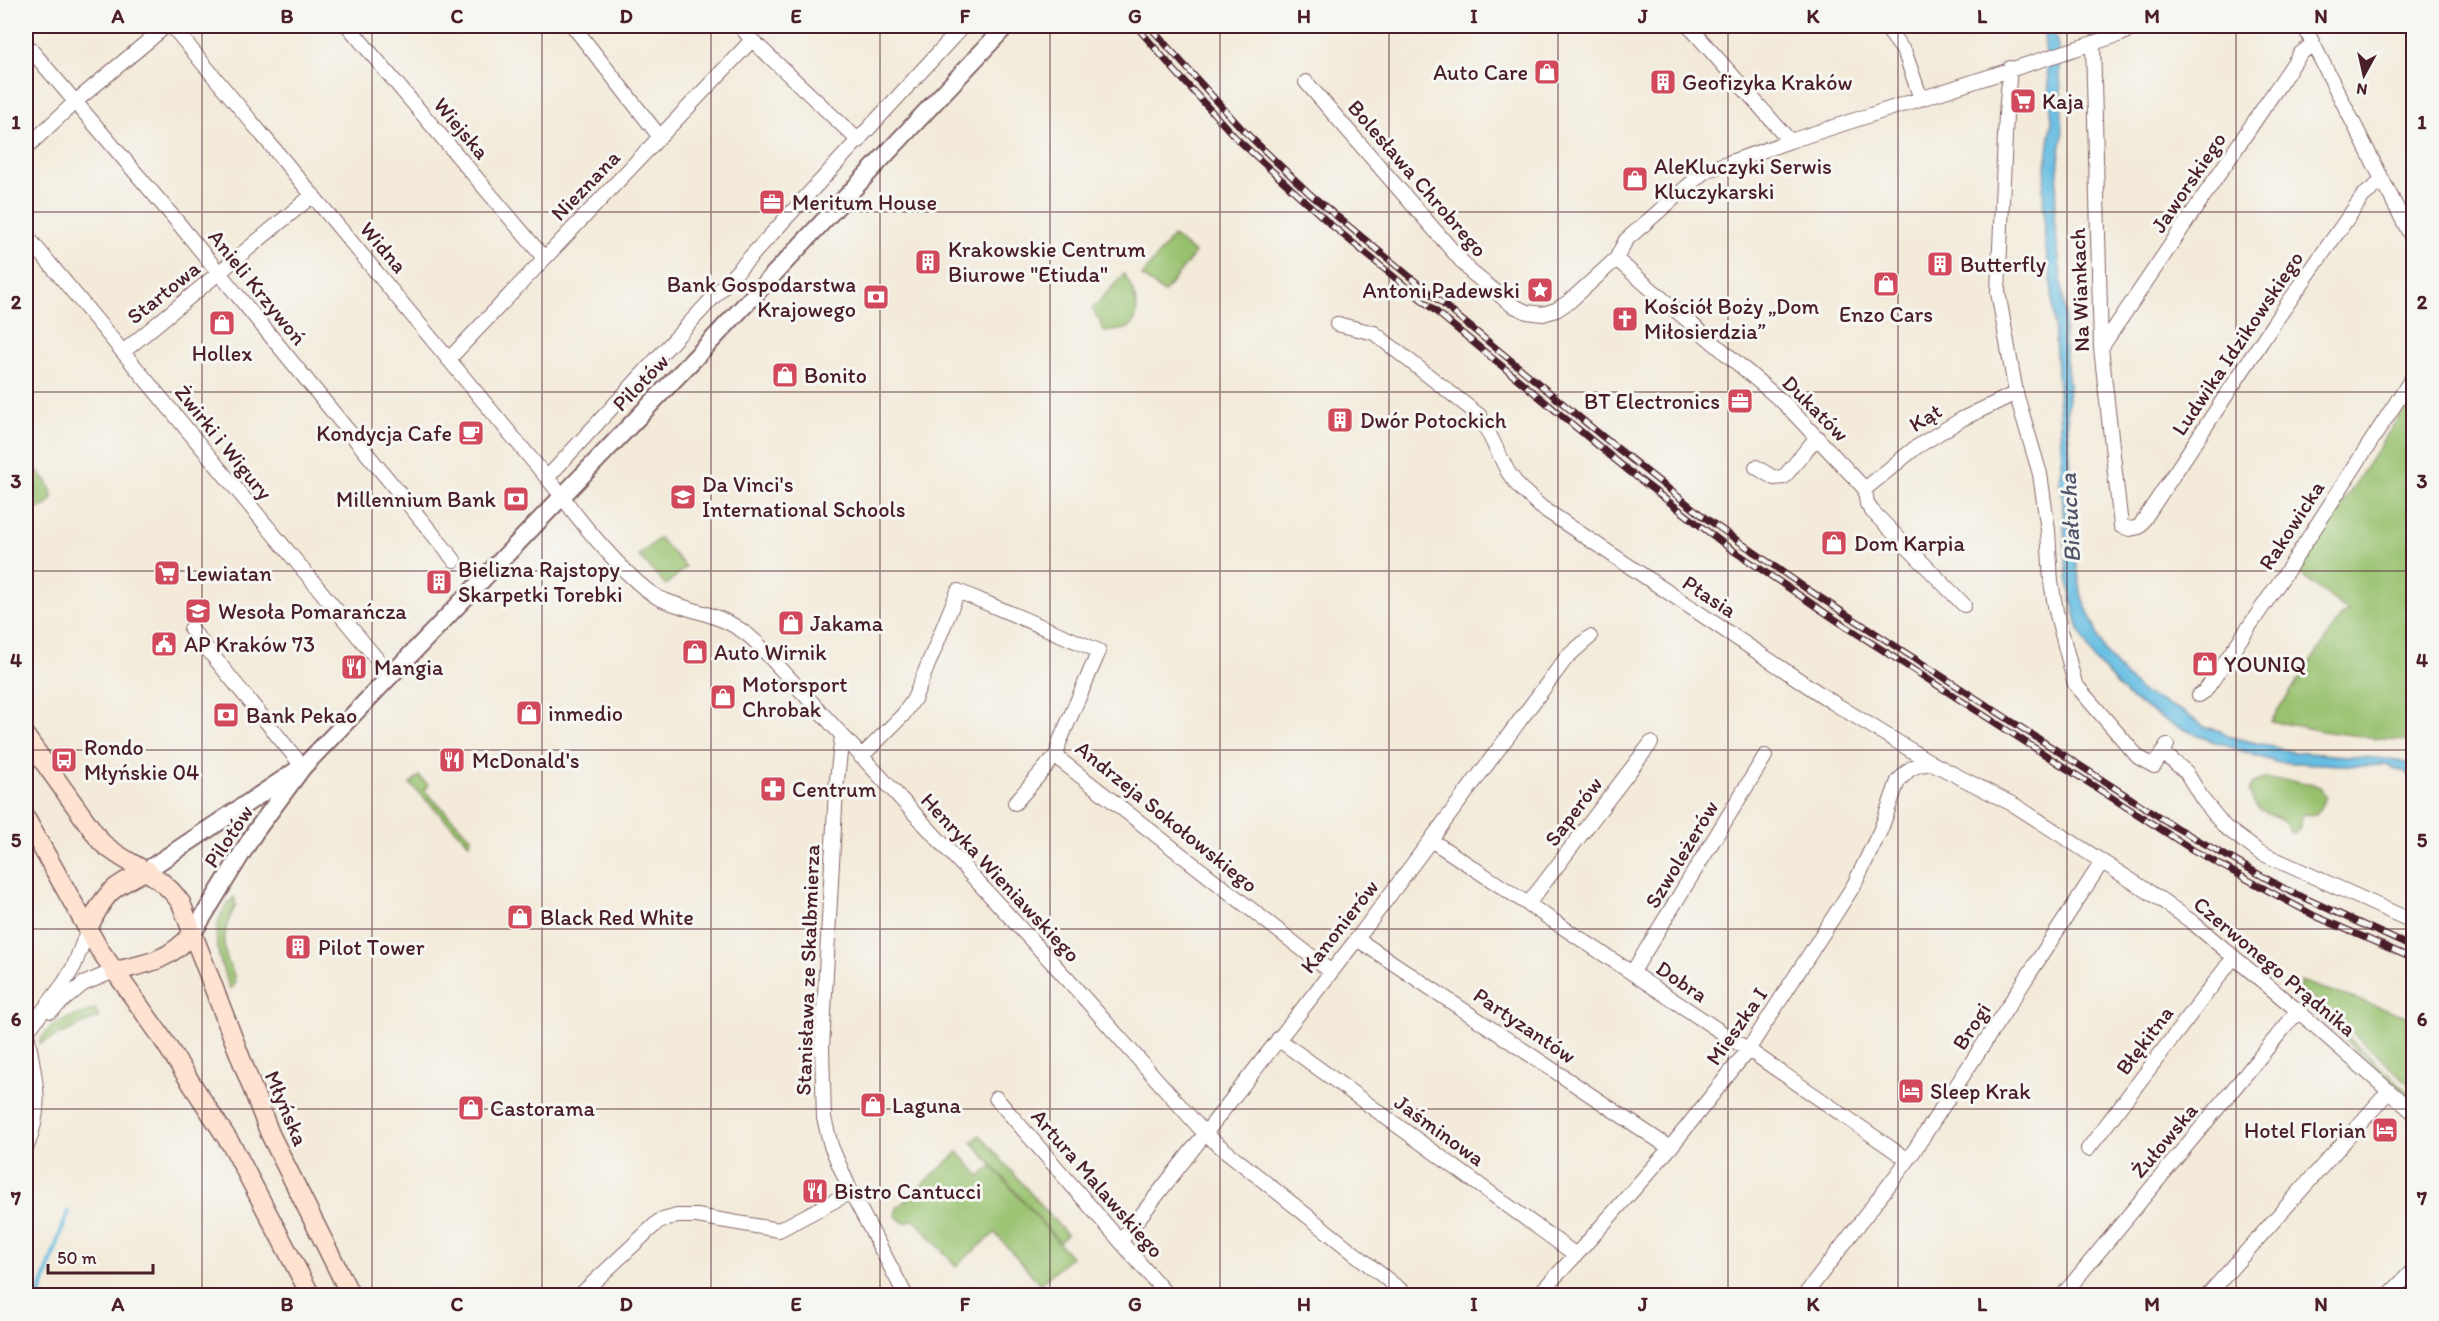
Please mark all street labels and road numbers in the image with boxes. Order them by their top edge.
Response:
street label: Wiejska [428,92,496,165]
street label: Bolesława Chrobrego [1342,94,1493,263]
street label: Jaworskiego [2145,127,2232,238]
street label: Nieznana [545,144,626,226]
street label: Widna [354,216,413,279]
street label: Anieli Krzywoń [203,224,313,351]
street label: Na Wiankach [2064,227,2095,353]
street label: Ludwika Idzikowskiego [2166,246,2309,441]
street label: Startowa [121,254,206,330]
street label: Pilotów [606,348,674,417]
street label: Dukatów [1777,369,1855,447]
street label: Żwirki i Wigury [169,379,279,506]
street label: Kąt [1904,397,1947,438]
street label: Rakowicka [2253,475,2331,575]
street label: Ptasia [1678,569,1742,624]
street label: Andrzeja Sokołowskiego [1070,734,1263,898]
street label: Saperów [1538,771,1608,852]
street label: Henryka Wieniawskiego [915,787,1086,968]
street label: Szwoleżerów [1639,795,1724,913]
street label: Pilotów [198,800,259,873]
street label: Stanisława ze Skalbmierza [790,843,825,1096]
street label: Kanonierów [1294,874,1384,979]
street label: Czerwonego Prądnika [2188,890,2362,1042]
street label: Dobra [1651,954,1713,1008]
street label: Partyzantów [1468,981,1581,1070]
street label: Mieszka I [1700,982,1773,1071]
street label: Brogi [1946,998,1997,1055]
street label: Błękitna [2110,1000,2179,1080]
street label: Młyńska [259,1067,315,1150]
street label: Jaśminowa [1389,1089,1491,1173]
street label: Żułowska [2125,1097,2204,1183]
street label: Artura Malawskiego [1025,1103,1170,1264]

